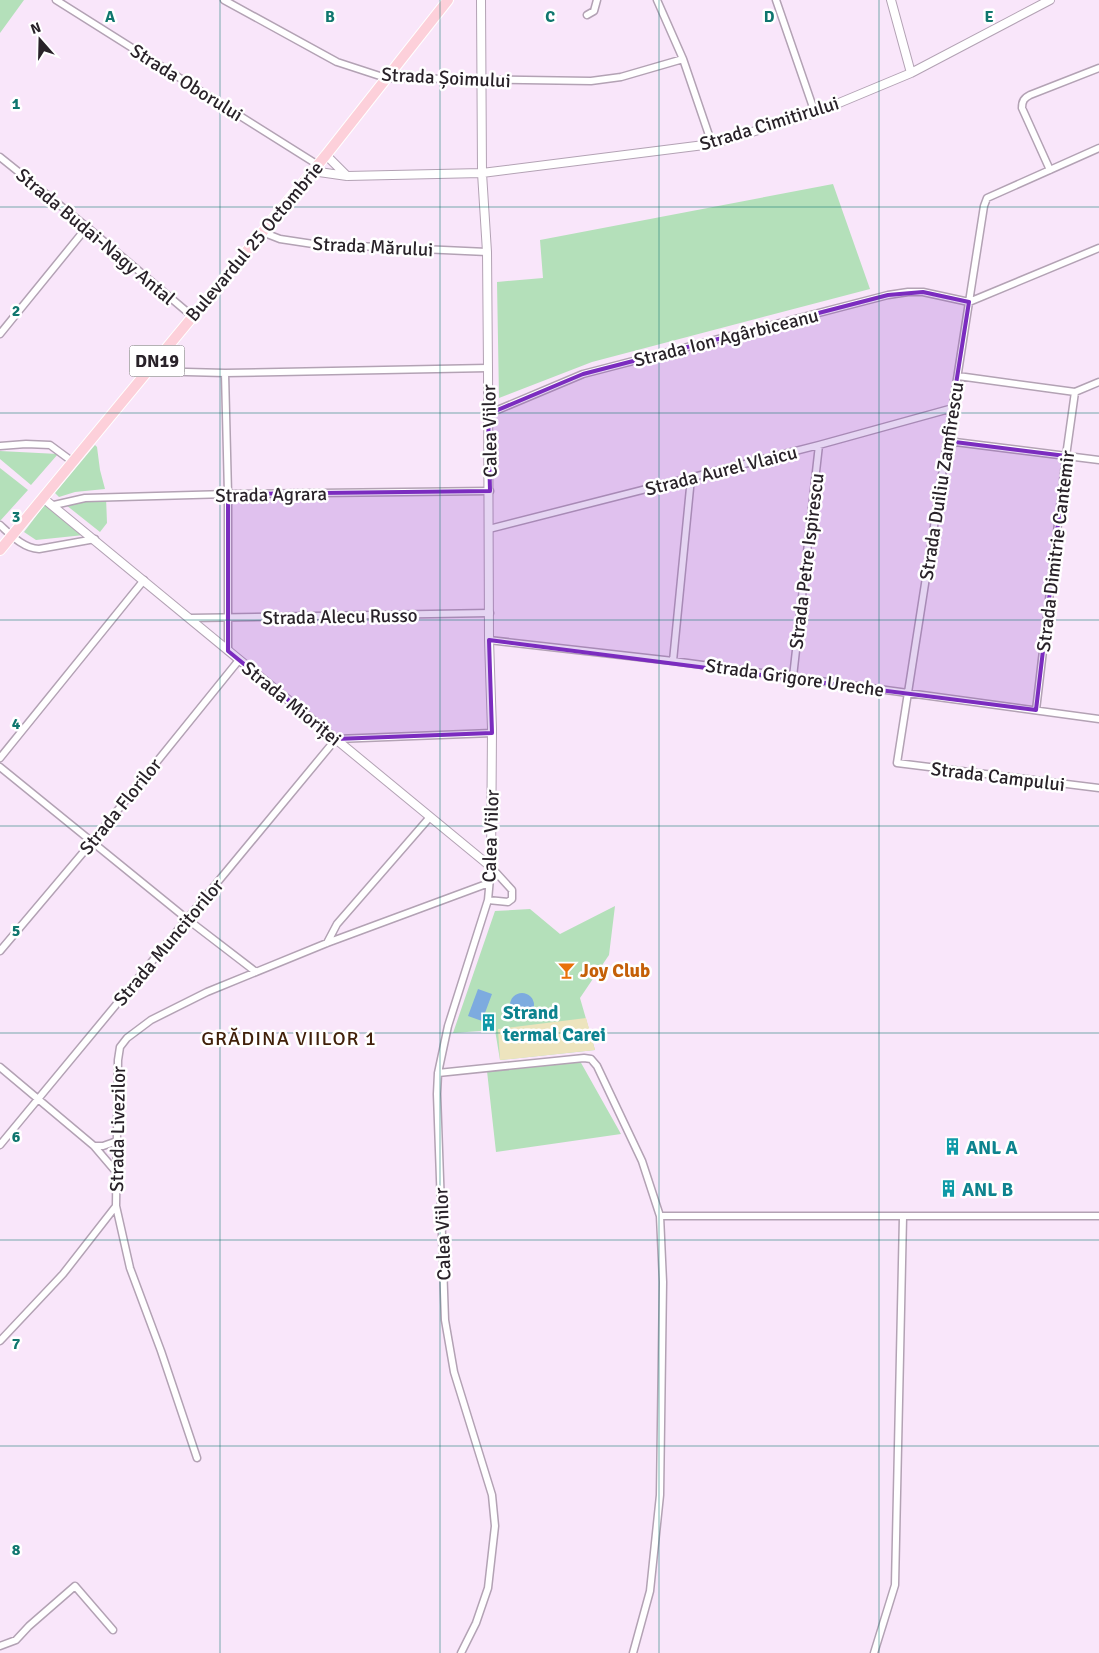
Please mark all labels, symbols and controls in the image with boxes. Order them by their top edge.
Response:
text: A [105,7,116,27]
text: B [325,7,335,27]
text: C [545,7,555,27]
text: D [764,7,775,27]
text: E [984,7,994,27]
north arrow [15,15,65,65]
text: N [28,19,43,38]
street label: Strada Oborului [126,39,247,127]
street label: Strada Șoimului [381,63,511,93]
street label: Strada Cimitirului [697,91,842,157]
text: 1 [12,94,21,114]
street label: Bulevardul 25 Octombrie [181,157,329,327]
street label: Strada Budai-Nagy Antal [11,163,180,310]
street label: Strada Mărului [312,232,434,262]
text: 2 [12,301,20,321]
street label: Strada Ion Agârbiceanu [631,303,821,373]
road number: DN19 [130,346,184,376]
street label: Strada Duiliu Zamfirescu [914,380,970,582]
street label: Calea Viilor [477,384,503,478]
street label: Strada Aurel Vlaicu [643,440,800,501]
street label: Strada Dimitrie Cantemir [1032,449,1080,653]
street label: Strada Petre Ispirescu [784,472,830,651]
street label: Strada Agrara [215,482,327,508]
text: 3 [12,507,20,527]
street label: Strada Alecu Russo [262,604,418,630]
street label: Strada Grigore Ureche [704,654,886,702]
street label: Strada Mioriței [237,656,346,751]
text: 4 [12,714,21,734]
street label: Strada Florilor [75,753,167,860]
street label: Strada Campului [929,757,1066,797]
street label: Calea Viilor [477,789,505,883]
street label: Strada Muncitorilor [109,874,229,1011]
text: 5 [12,921,20,941]
place label: Joy Club [580,959,650,983]
bar icon: Joy Club [556,960,576,980]
place label: Strand termal Carei [502,1001,606,1047]
building icon: Strand termal Carei [479,1013,499,1033]
district label: GRĂDINA VIILOR 1 [201,1026,377,1051]
street label: Strada Livezilor [105,1066,131,1192]
text: 6 [12,1127,21,1147]
place label: ANL A [966,1136,1018,1160]
building icon: ANL A [942,1137,962,1157]
place label: ANL B [962,1178,1013,1202]
building icon: ANL B [938,1179,958,1199]
street label: Calea Viilor [429,1187,457,1281]
text: 7 [12,1334,21,1354]
text: 8 [12,1540,21,1560]

